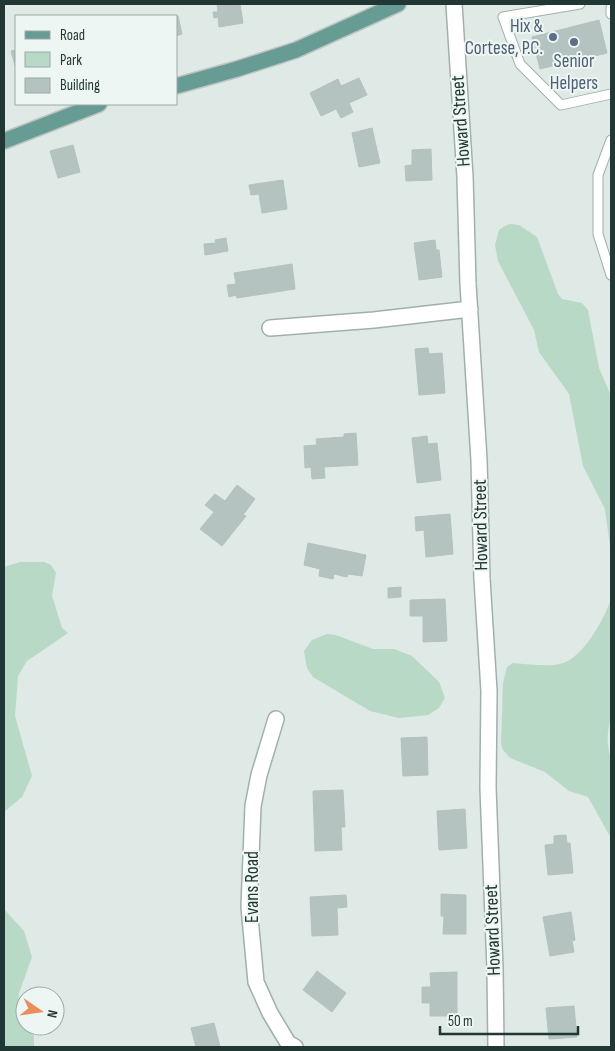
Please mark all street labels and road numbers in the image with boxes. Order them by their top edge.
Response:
street label: Howard Street [446,74,476,167]
street label: Howard Street [469,479,493,571]
street label: Evans Road [241,851,264,923]
street label: Howard Street [480,884,506,976]

